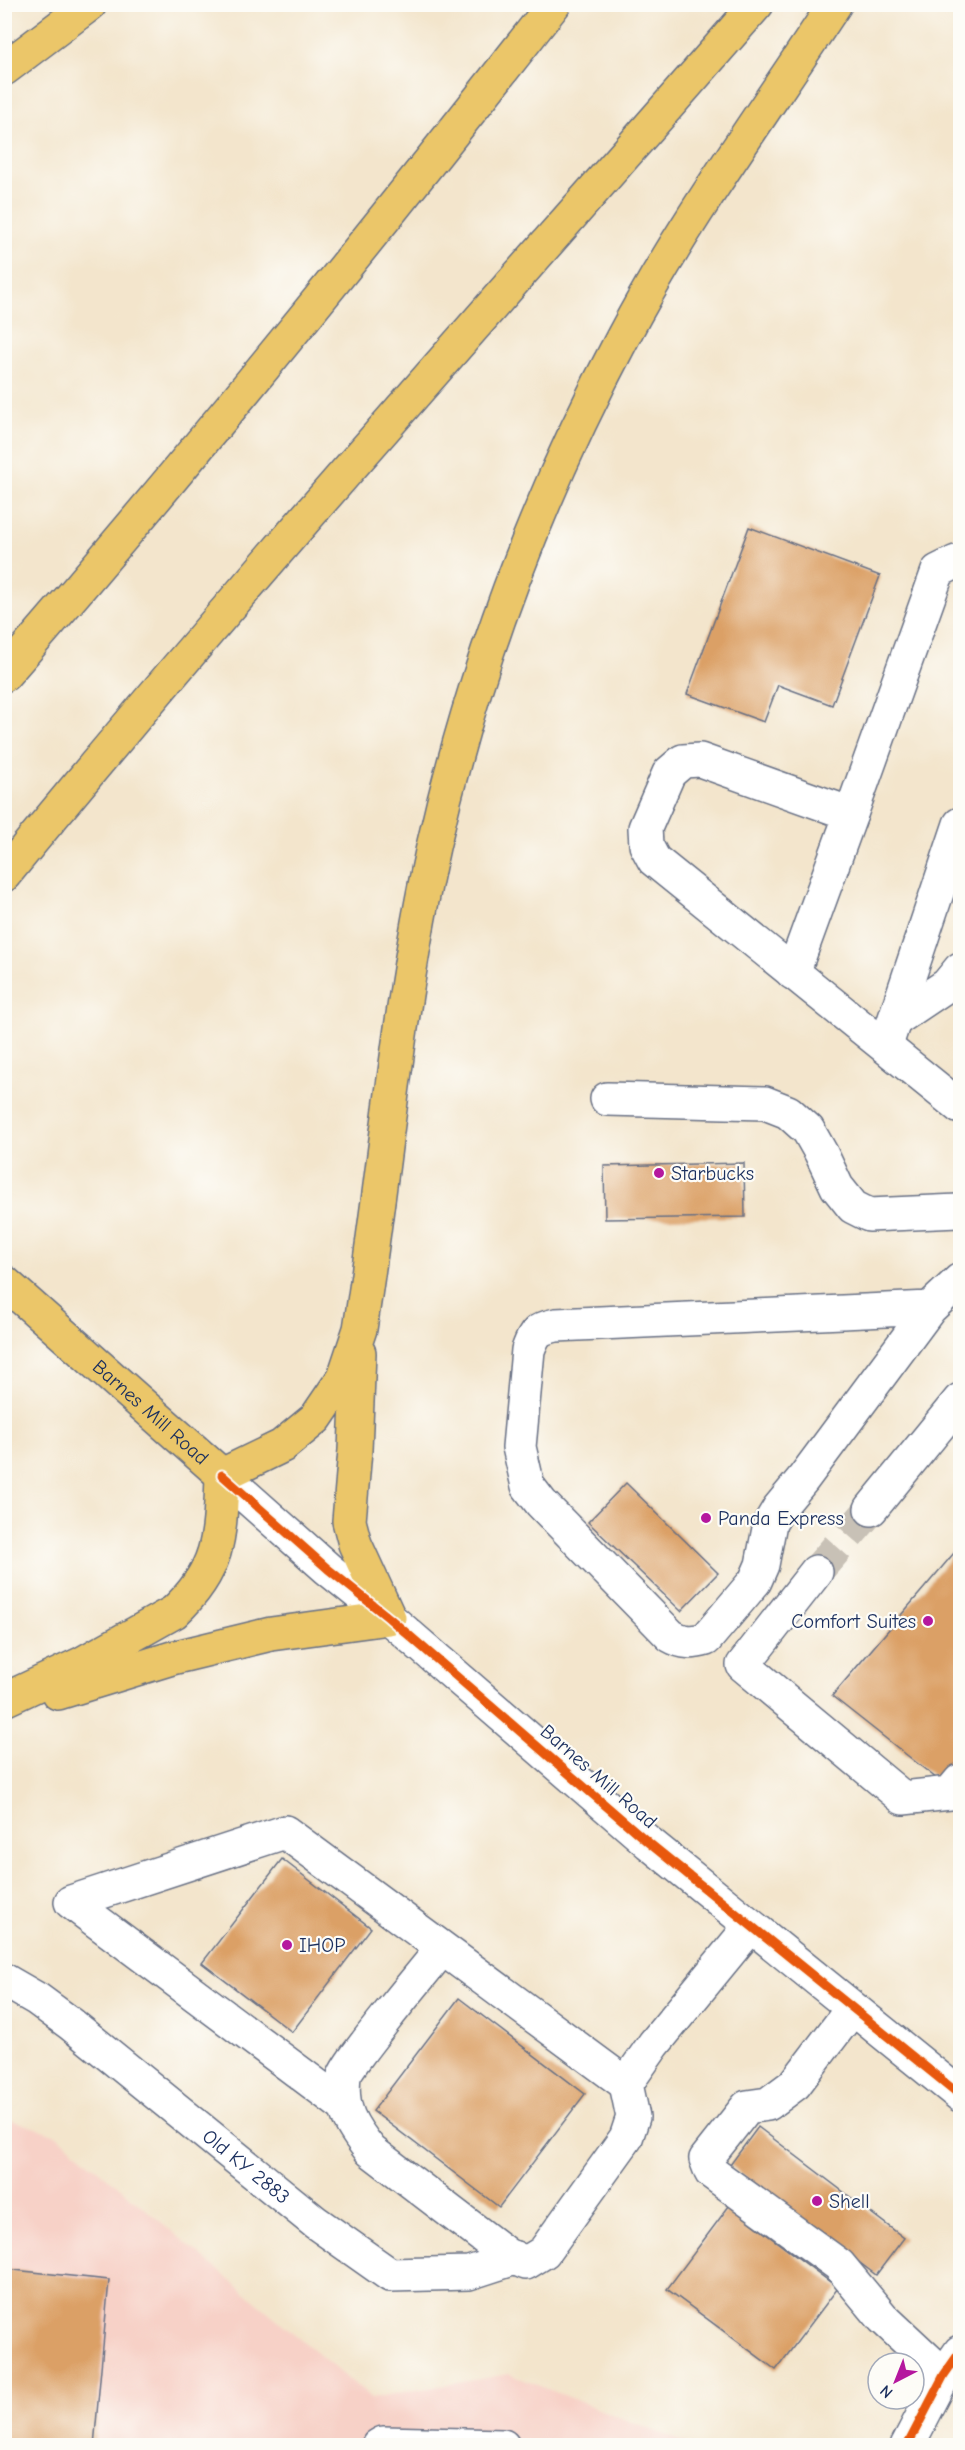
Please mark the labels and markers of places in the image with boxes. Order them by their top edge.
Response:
place label: Starbucks [671,1162,754,1185]
marker: Starbucks [652,1166,666,1180]
place label: Panda Express [718,1507,844,1530]
marker: Panda Express [699,1511,713,1525]
place label: Comfort Suites [791,1610,916,1633]
marker: Comfort Suites [921,1614,935,1628]
place label: IHOP [299,1934,345,1957]
marker: IHOP [280,1938,294,1952]
place label: Shell [829,2190,870,2213]
marker: Shell [810,2194,824,2208]

